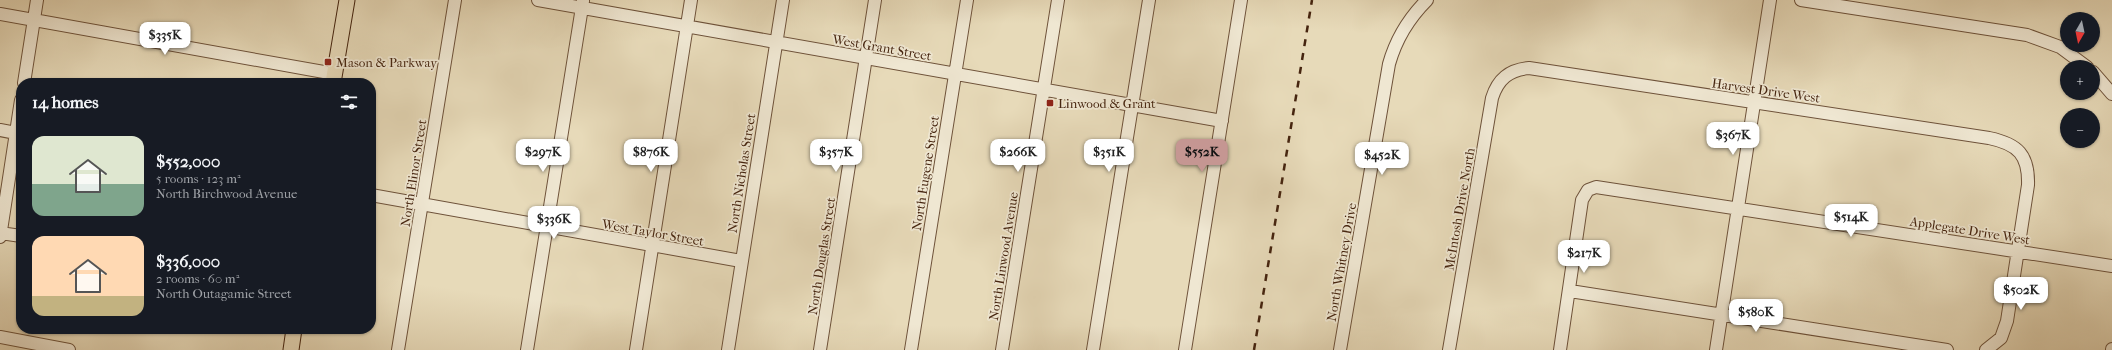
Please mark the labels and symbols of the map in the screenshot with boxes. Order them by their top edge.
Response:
north arrow [2060,12,2100,52]
pin: $335K [137,22,193,56]
street label: West Grant Street [830,31,933,64]
place label: Mason & Parkway [336,55,438,70]
marker: Mason & Parkway [323,57,333,67]
street label: Harvest Drive West [1711,75,1821,106]
place label: Linwood & Grant [1058,96,1156,111]
marker: Linwood & Grant [1045,98,1055,108]
street label: North Nicholas Street [725,112,758,234]
street label: North Eugene Street [909,114,942,232]
street label: North Elinor Street [398,118,429,228]
pin: $367K [1705,122,1761,156]
pin: $297K [515,139,571,173]
pin: $876K [623,139,679,173]
pin: $357K [808,139,864,173]
pin: $266K [990,139,1046,173]
pin: $351K [1081,139,1137,173]
pin: $552K [1174,139,1230,173]
pin: $452K [1354,142,1410,176]
street label: McIntosh Drive North [1441,146,1478,272]
street label: North Linwood Avenue [986,190,1021,321]
street label: North Douglas Street [805,196,838,316]
street label: North Whitney Drive [1324,201,1359,323]
pin: $514K [1823,204,1879,238]
pin: $336K [526,206,582,240]
street label: Applegate Drive West [1908,213,2031,247]
street label: West Taylor Street [600,216,706,249]
pin: $217K [1556,240,1612,274]
pin: $502K [1993,277,2049,311]
pin: $580K [1728,299,1784,333]

